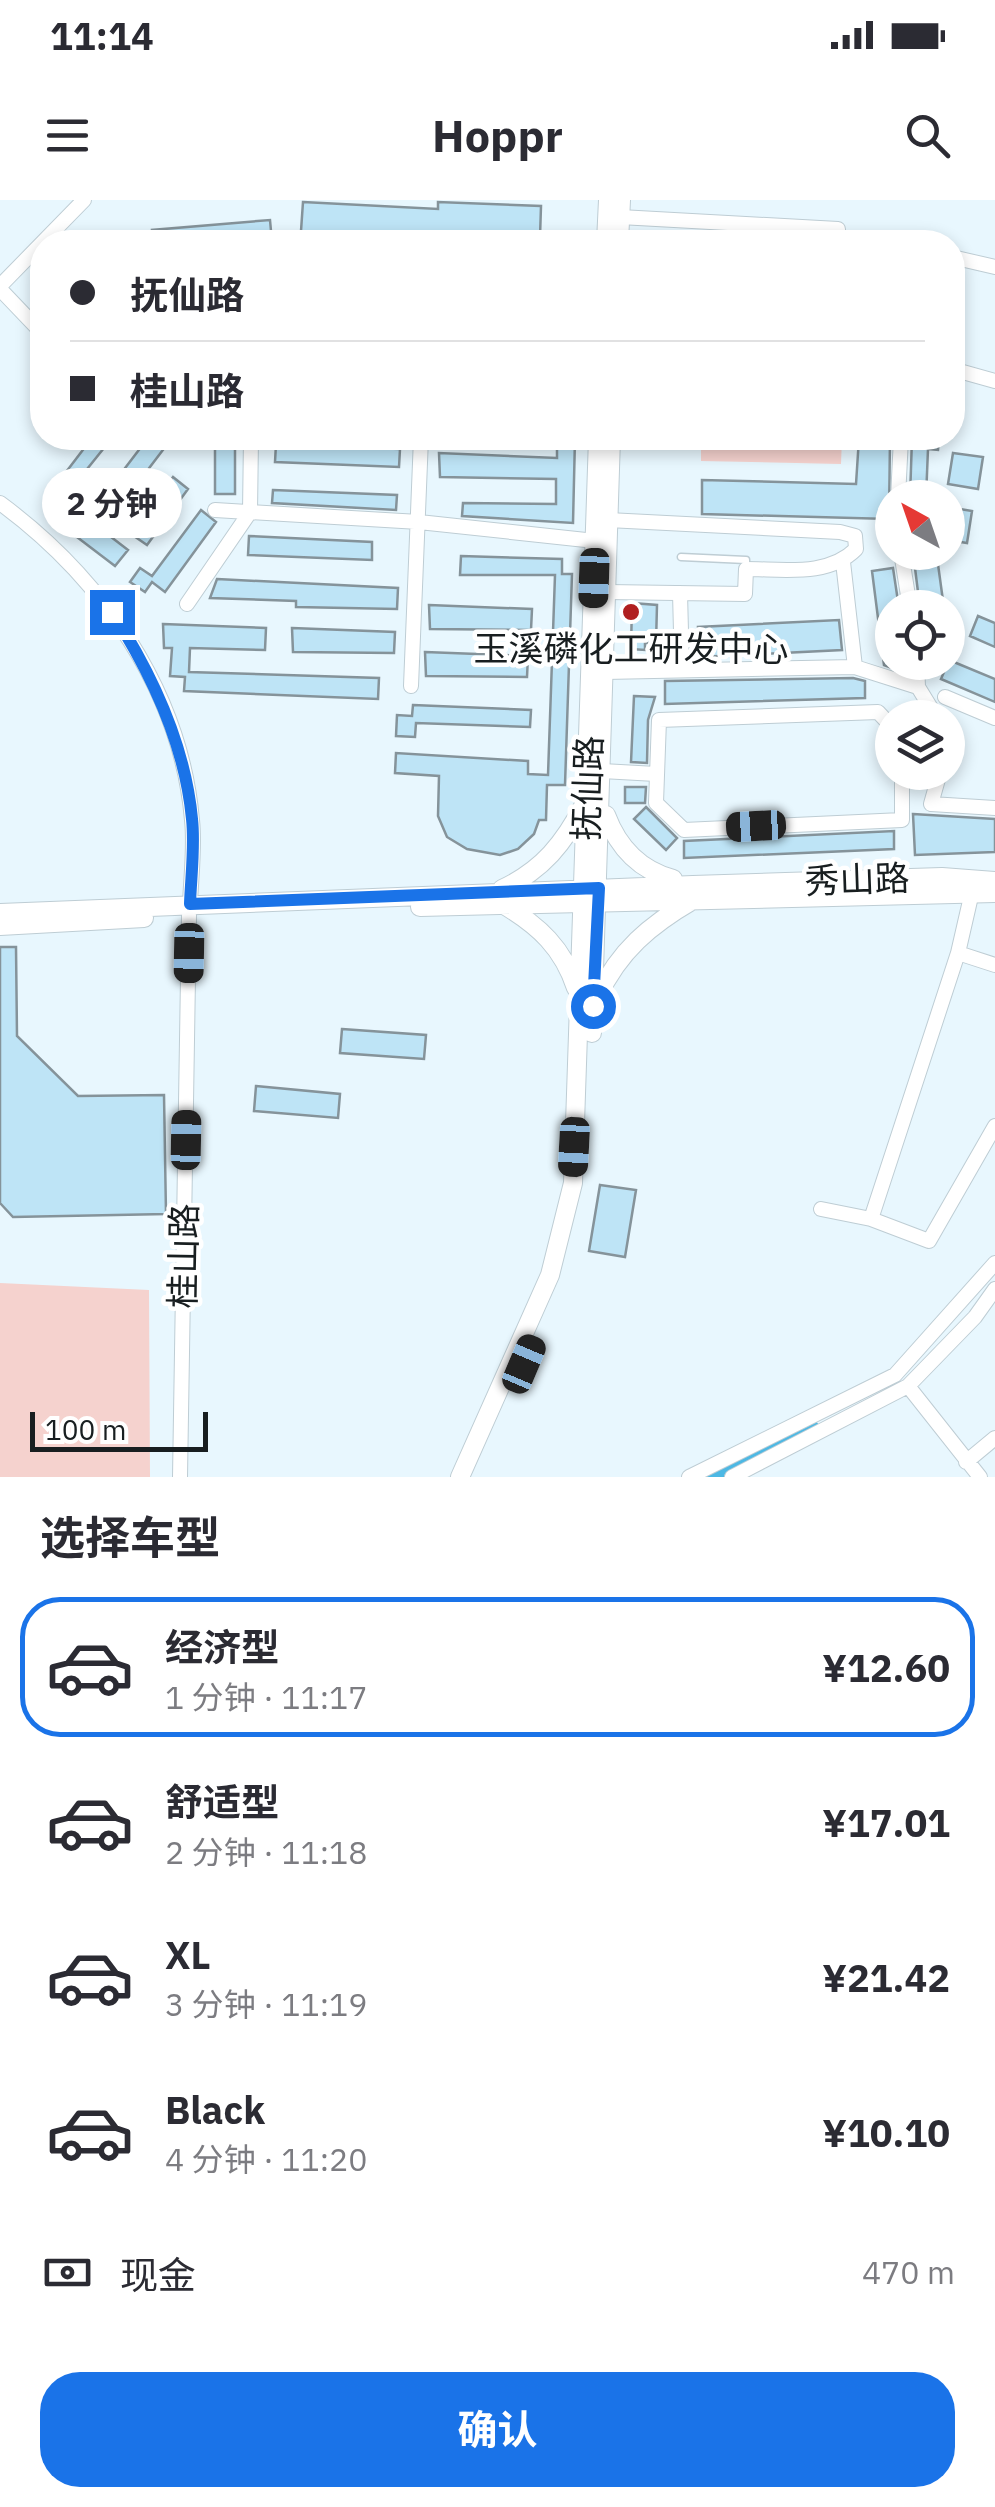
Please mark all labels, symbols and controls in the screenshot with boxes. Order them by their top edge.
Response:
text: 11:14 [50,11,154,60]
text: Hoppr [432,106,563,164]
icon: menu [40,108,95,163]
icon: search [900,108,955,163]
text: 抚仙路 [130,270,244,319]
text: 桂山路 [130,366,244,415]
callout: 2 分钟 [42,467,182,537]
north arrow [875,480,965,570]
map controls [875,480,965,790]
text: 2 分钟 [67,482,157,524]
car [578,547,610,609]
route end [90,590,135,635]
button: locate [875,590,965,680]
marker: 玉溪磷化工研发中心 [620,601,642,623]
place label: 玉溪磷化工研发中心 [473,625,789,671]
button: layers [875,700,965,790]
street label: 抚仙路 [562,735,612,841]
car [725,809,787,843]
street label: 秀山路 [804,854,910,904]
car [173,923,205,983]
route start [571,984,616,1029]
car [170,1110,202,1170]
car [557,1116,591,1178]
street label: 桂山路 [159,1203,207,1309]
car [498,1331,550,1397]
scale bar [30,1407,208,1452]
text: 100 m [45,1411,126,1448]
text: 选择车型 [40,1508,220,1566]
icon: car [45,1622,135,1712]
text: 经济型 [165,1622,279,1671]
text: ¥12.60 [822,1643,950,1692]
text: 1 分钟 · 11:17 [165,1676,367,1718]
icon: car [45,1777,135,1867]
text: 舒适型 [165,1777,279,1826]
text: ¥17.01 [822,1798,950,1847]
text: 2 分钟 · 11:18 [165,1831,367,1873]
text: XL [165,1930,211,1979]
icon: car [45,1932,135,2022]
text: ¥21.42 [822,1953,950,2002]
text: 3 分钟 · 11:19 [165,1983,367,2025]
text: Black [165,2085,265,2134]
icon: car [45,2087,135,2177]
text: ¥10.10 [822,2108,950,2157]
text: 4 分钟 · 11:20 [165,2138,367,2180]
icon: cash [40,2245,95,2300]
text: 现金 [120,2250,196,2299]
text: 470 m [862,2251,955,2293]
button: 确认 [40,2372,955,2487]

